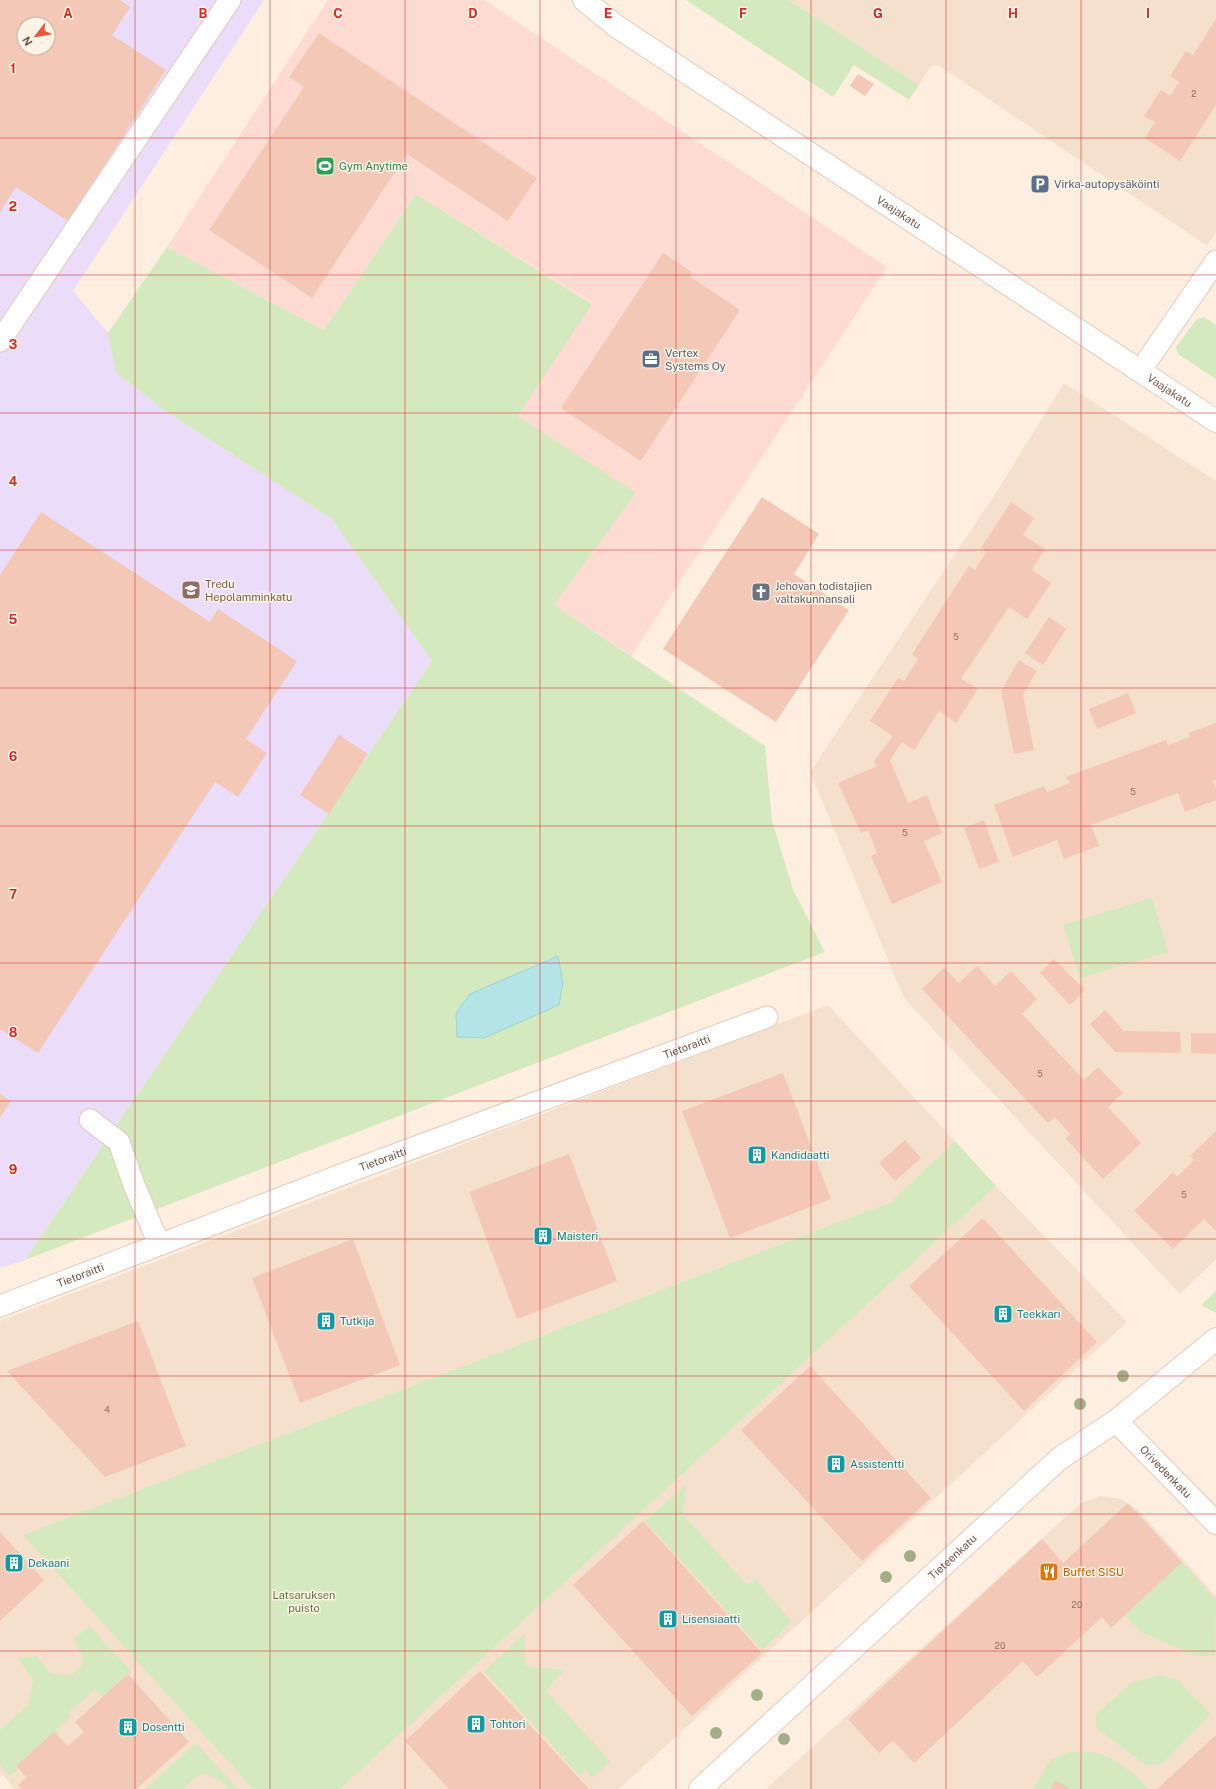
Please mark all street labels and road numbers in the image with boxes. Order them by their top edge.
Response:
street label: Vaajakatu [875,193,923,231]
street label: Vaajakatu [1145,372,1194,409]
street label: Tietoraitti [661,1033,712,1061]
street label: Tietoraitti [358,1145,408,1173]
street label: Tietoraitti [55,1261,105,1290]
street label: Orivedenkatu [1137,1443,1194,1500]
street label: Tieteenkatu [926,1532,979,1582]

